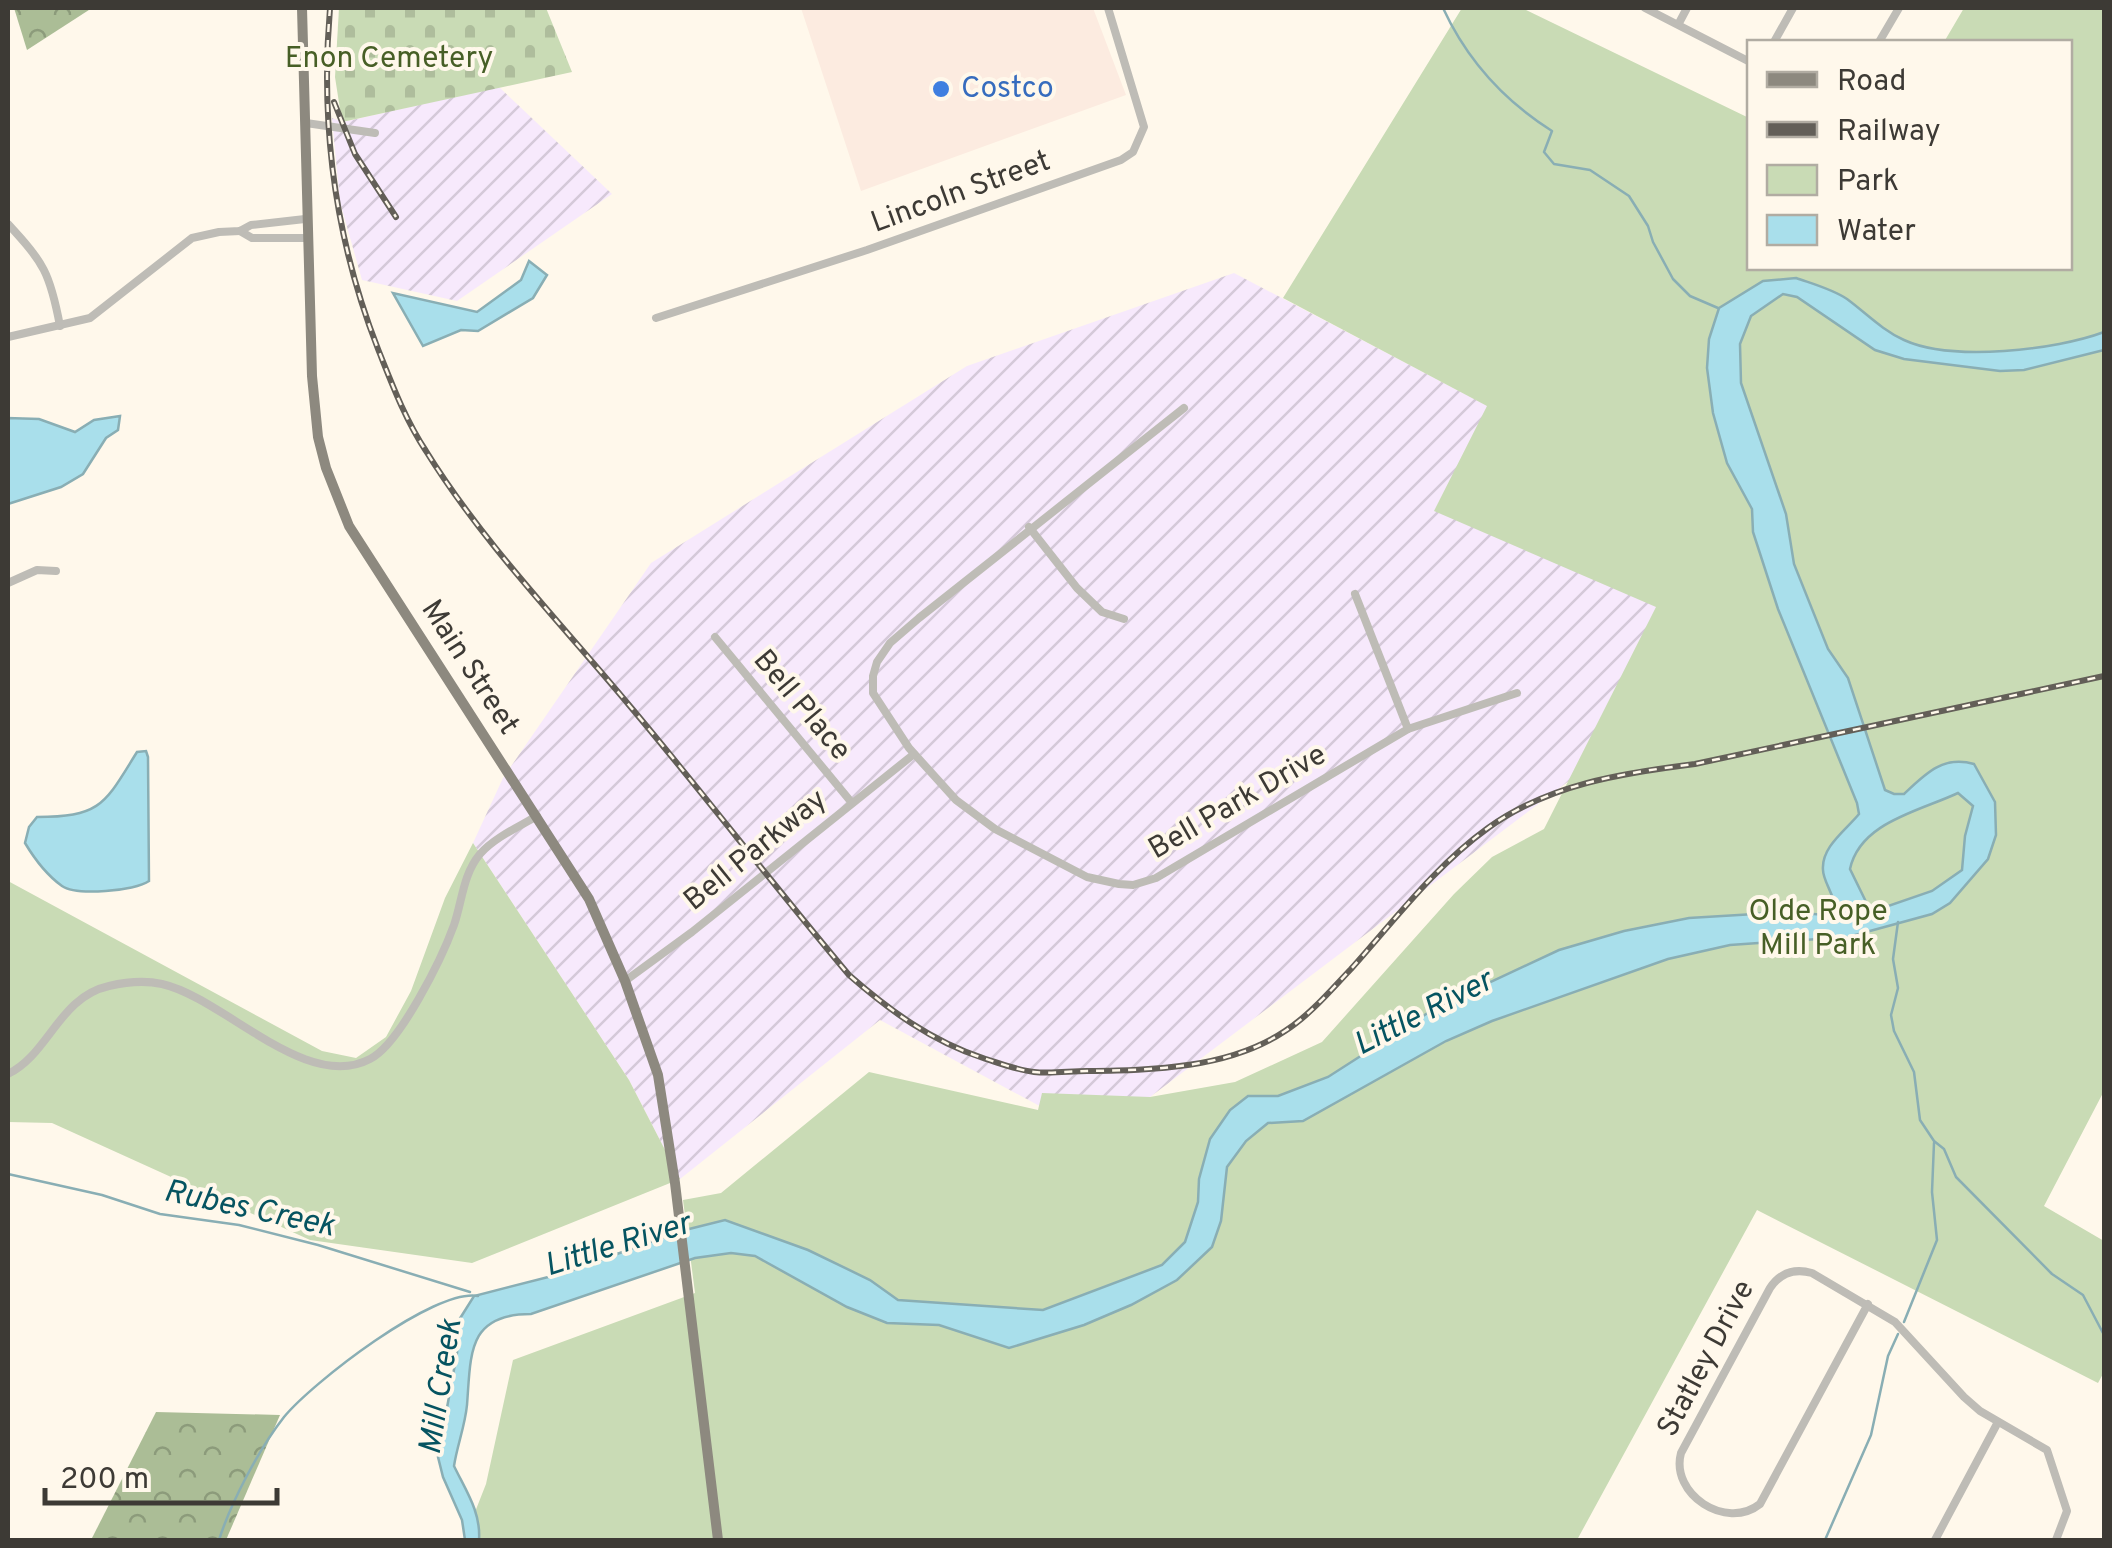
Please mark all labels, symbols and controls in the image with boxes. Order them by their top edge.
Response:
legend [1747,40,2072,270]
park label: Enon Cemetery [285,41,493,78]
text: Road [1837,64,1906,101]
place label: Costco [961,71,1054,108]
marker: Costco [930,78,952,100]
text: Railway [1837,114,1941,151]
street label: Lincoln Street [866,143,1056,243]
text: Park [1837,164,1899,201]
text: Water [1837,214,1916,251]
street label: Main Street [412,594,526,742]
street label: Bell Place [744,643,858,769]
street label: Bell Park Drive [1143,737,1333,869]
street label: Bell Parkway [677,782,835,920]
park label: Olde Rope Mill Park [1748,894,1888,965]
water label: Little River [1348,961,1503,1066]
water label: Rubes Creek [160,1172,339,1248]
water label: Little River [540,1204,699,1287]
street label: Statley Drive [1650,1274,1764,1444]
water label: Mill Creek [412,1316,473,1458]
scale bar [45,1443,278,1505]
text: 200 m [60,1462,149,1499]

